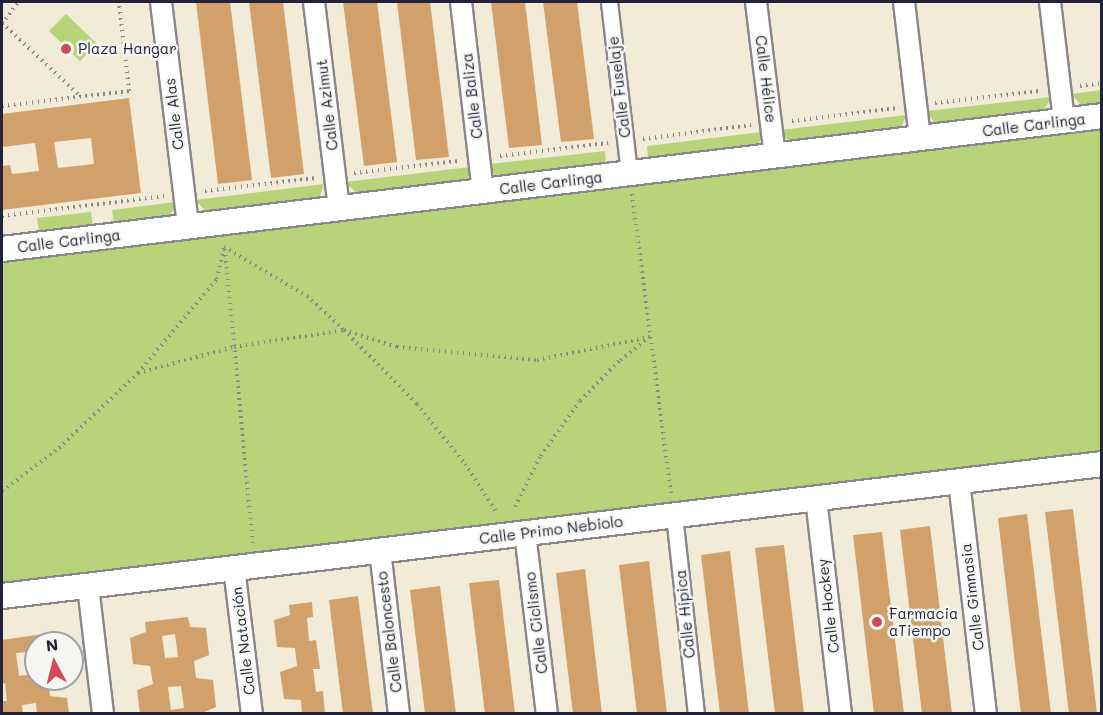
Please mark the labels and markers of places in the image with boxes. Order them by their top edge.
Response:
place label: Plaza Hangar [78,40,177,58]
marker: Plaza Hangar [59,42,73,56]
place label: Farmacia aTiempo [889,604,958,639]
marker: Farmacia aTiempo [870,615,884,629]

